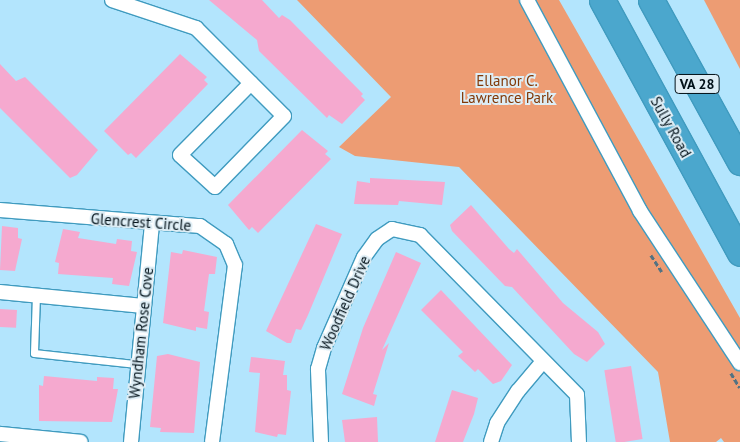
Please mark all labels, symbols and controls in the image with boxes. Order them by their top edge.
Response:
park label: Ellanor C. Lawrence Park [461,71,553,106]
road number: VA 28 [673,72,721,96]
street label: Sully Road [647,93,695,161]
street label: Glencrest Circle [90,210,192,234]
street label: Woodfield Drive [316,253,374,353]
street label: Wyndham Rose Cove [125,266,157,400]

